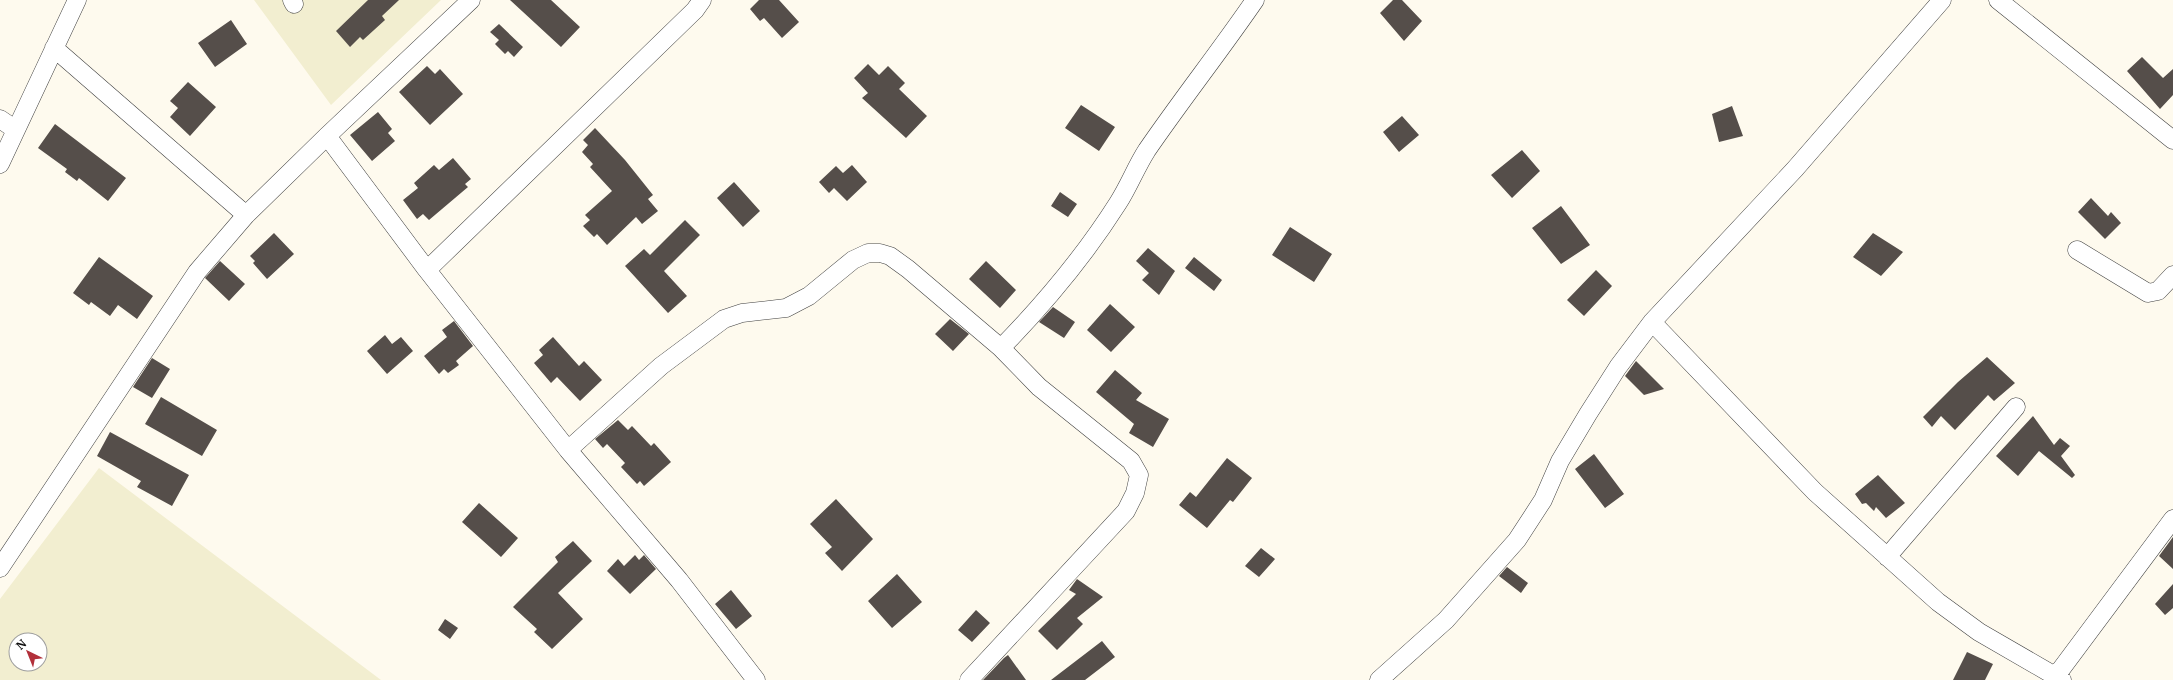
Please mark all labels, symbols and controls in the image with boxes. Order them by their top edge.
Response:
north arrow [8,632,48,672]
text: N [13,636,29,653]

